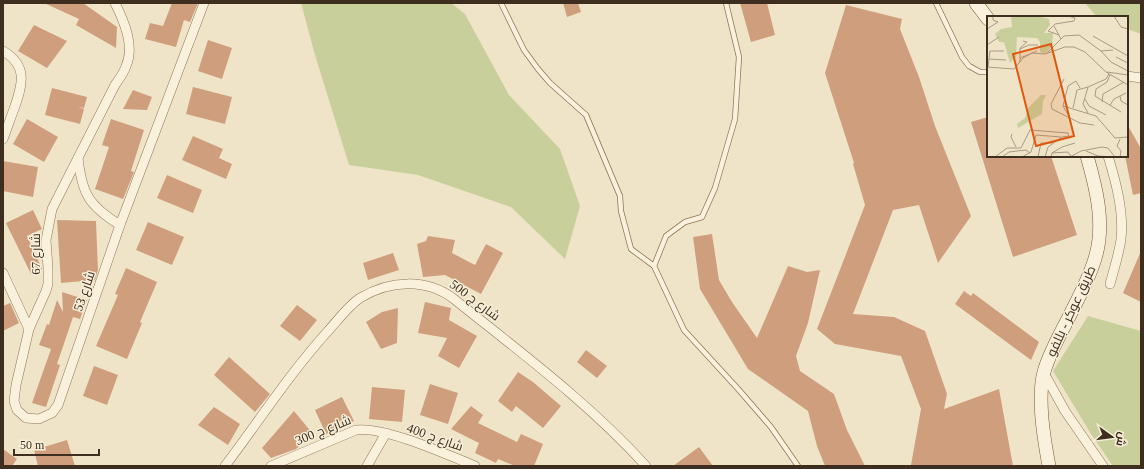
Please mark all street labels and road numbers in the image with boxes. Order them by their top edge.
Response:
street label: شارع 67 [28,233,44,275]
street label: طريق عوكر - بللفو [1043,263,1099,359]
street label: شارع 53 [70,269,99,313]
street label: شارع ج 500 [446,276,503,324]
street label: شارع ج 300 [293,412,353,449]
street label: شارع ج 400 [404,420,465,455]

